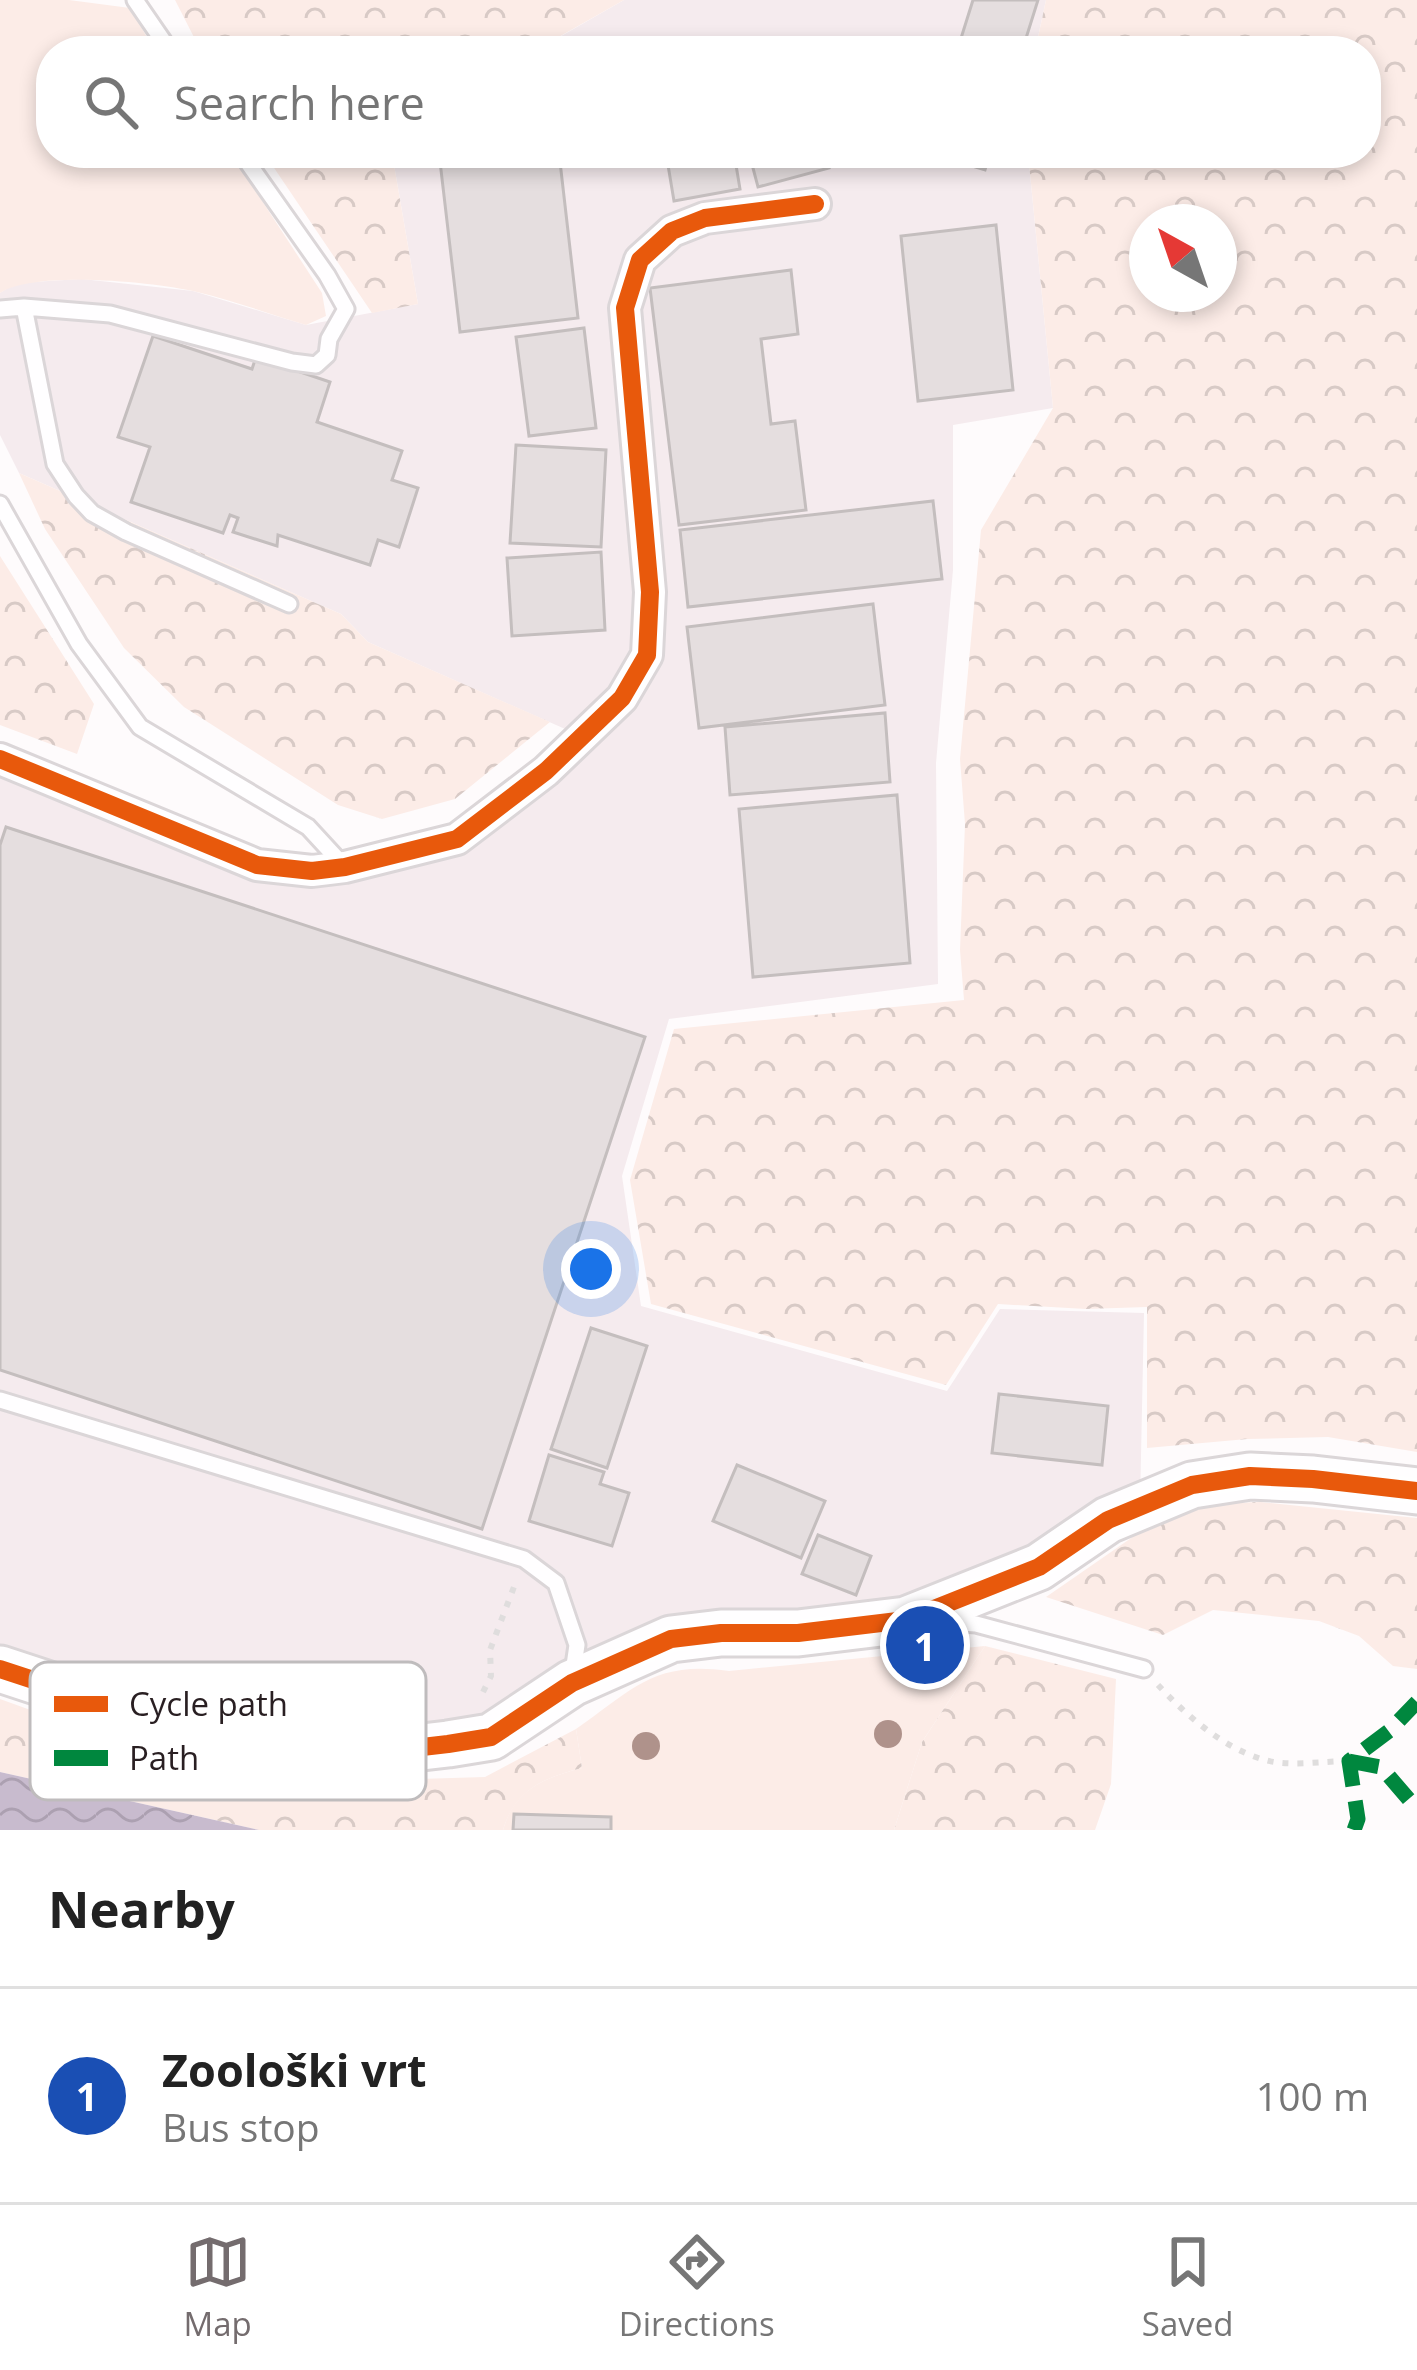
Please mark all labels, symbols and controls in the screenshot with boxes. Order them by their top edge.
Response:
search box [36,36,1381,168]
icon: search [78,69,144,135]
text: Search here [174,72,425,133]
north arrow [1129,204,1237,312]
your location [561,1239,621,1299]
pin: 1 [886,1600,964,1690]
legend [30,1662,426,1800]
text: Cycle path [129,1681,288,1726]
text: Path [129,1735,199,1780]
text: Nearby [48,1873,235,1943]
text: Zoološki vrt [162,2039,427,2100]
text: 1 [76,2069,98,2122]
text: 100 m [1256,2069,1369,2122]
text: Bus stop [162,2100,320,2153]
tab: Map [184,2229,252,2346]
tab: Directions [619,2229,775,2346]
tab: Saved [1142,2229,1233,2346]

